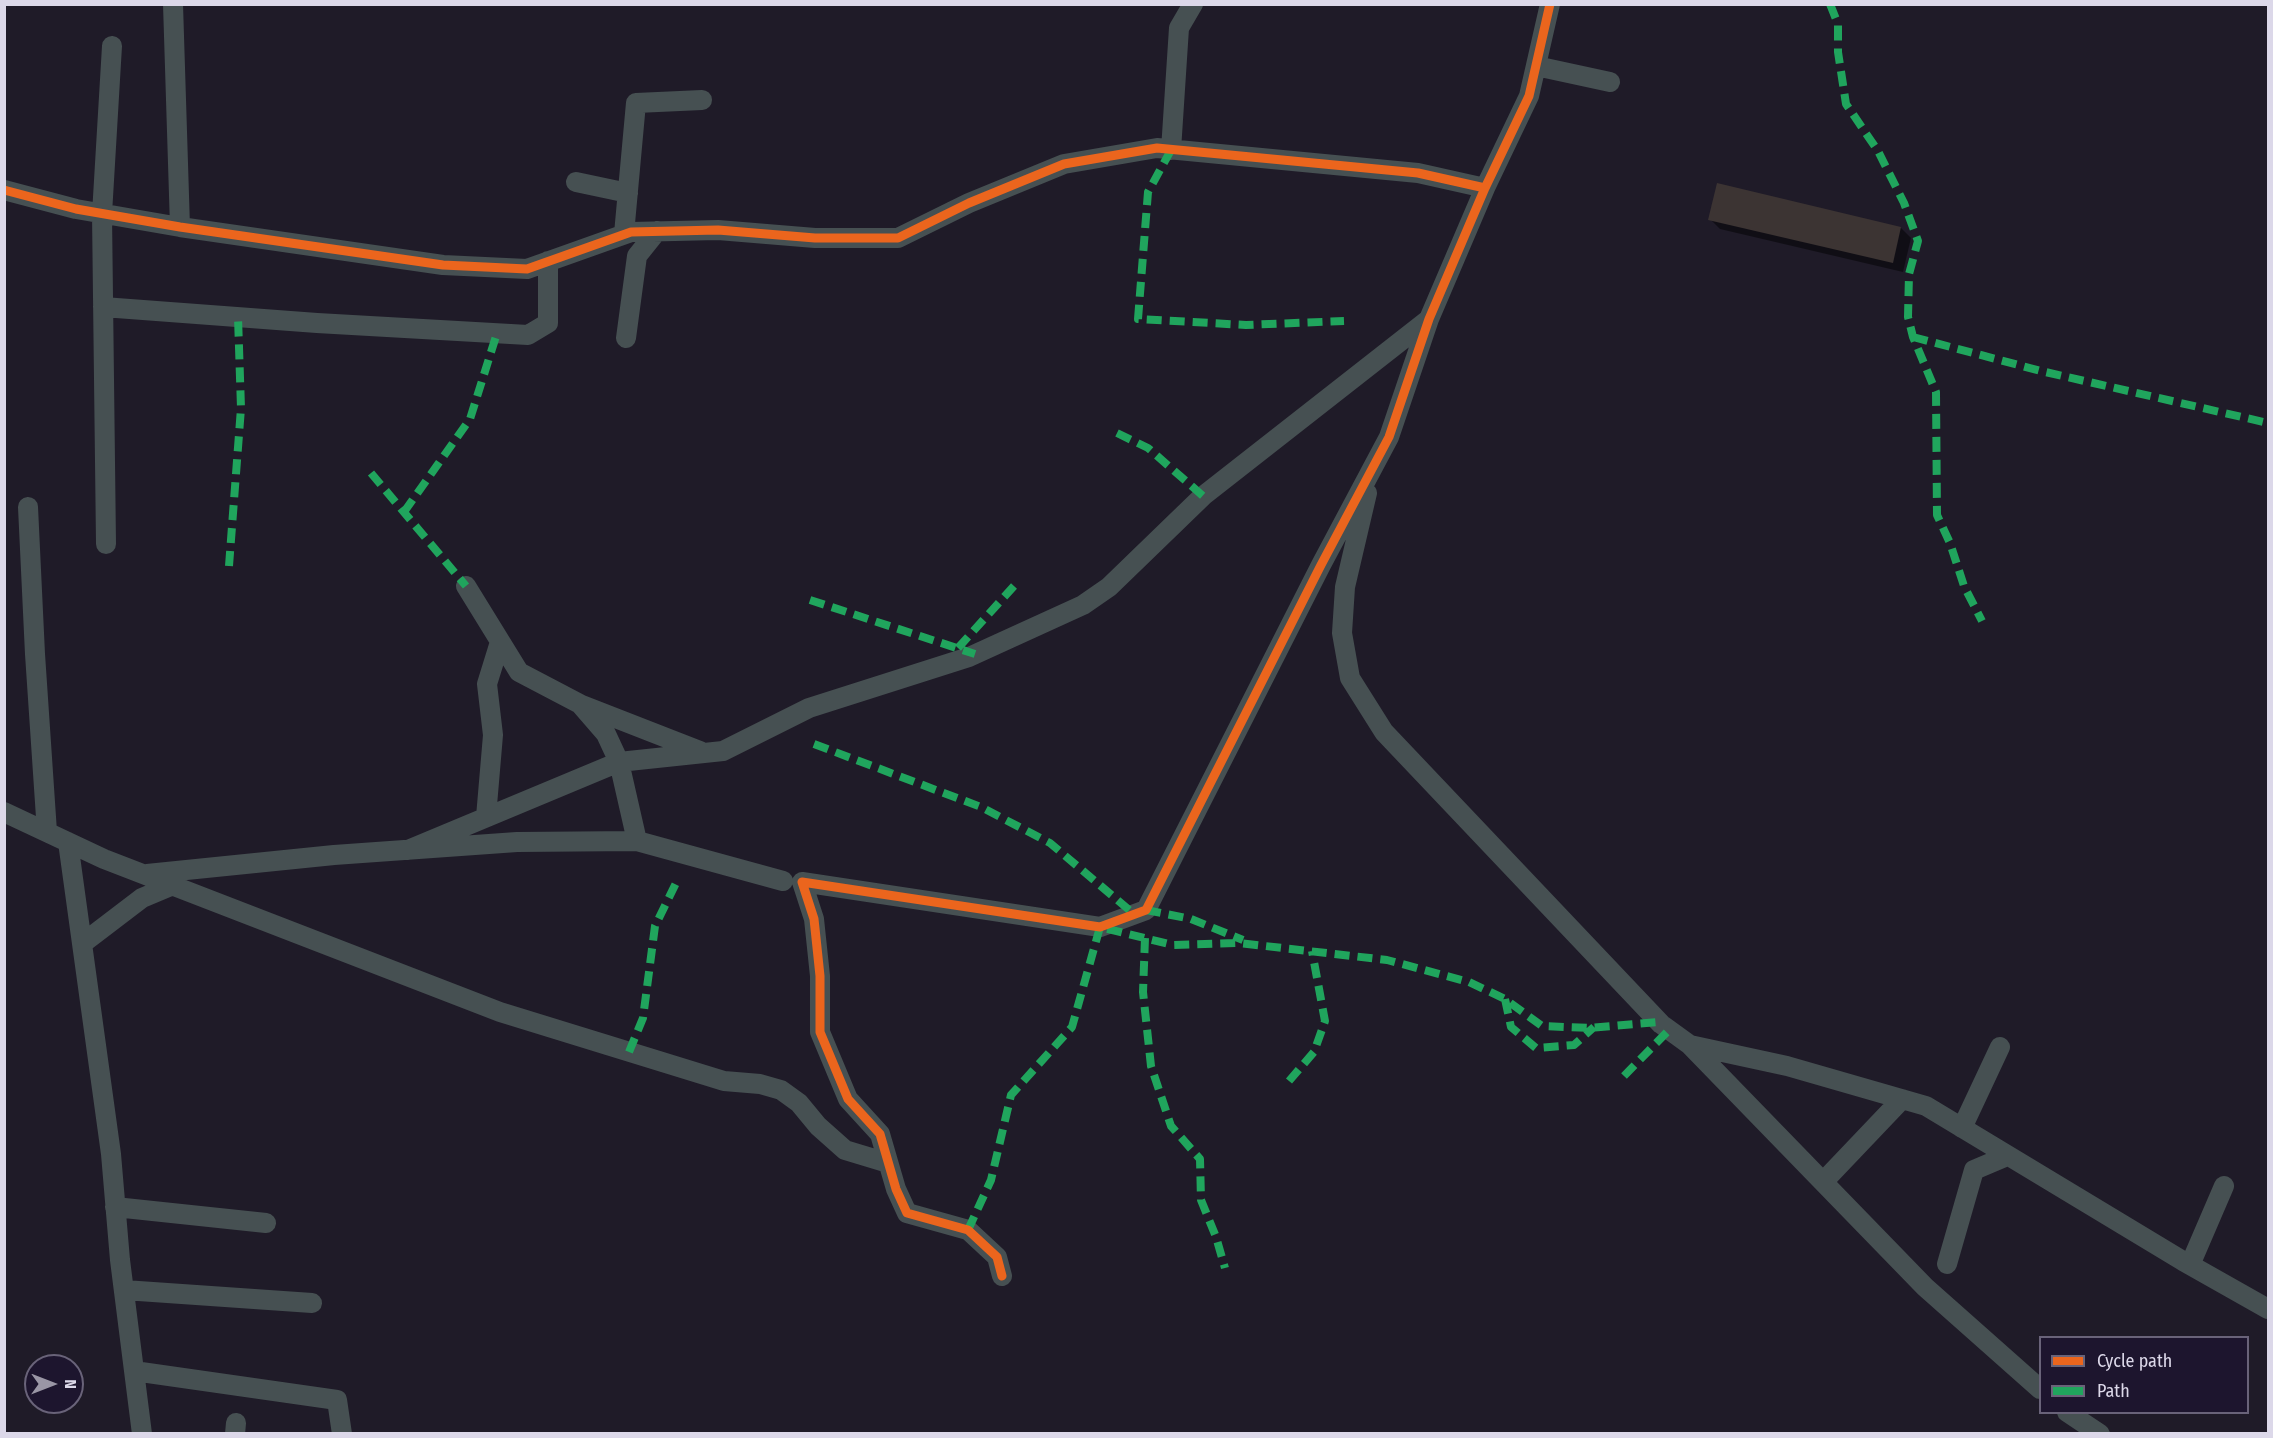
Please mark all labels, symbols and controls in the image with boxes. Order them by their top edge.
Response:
legend [2039,1336,2249,1414]
text: Cycle path [2097,1350,2172,1372]
north arrow [24,1354,84,1414]
text: N [61,1379,80,1389]
text: Path [2097,1380,2130,1402]

